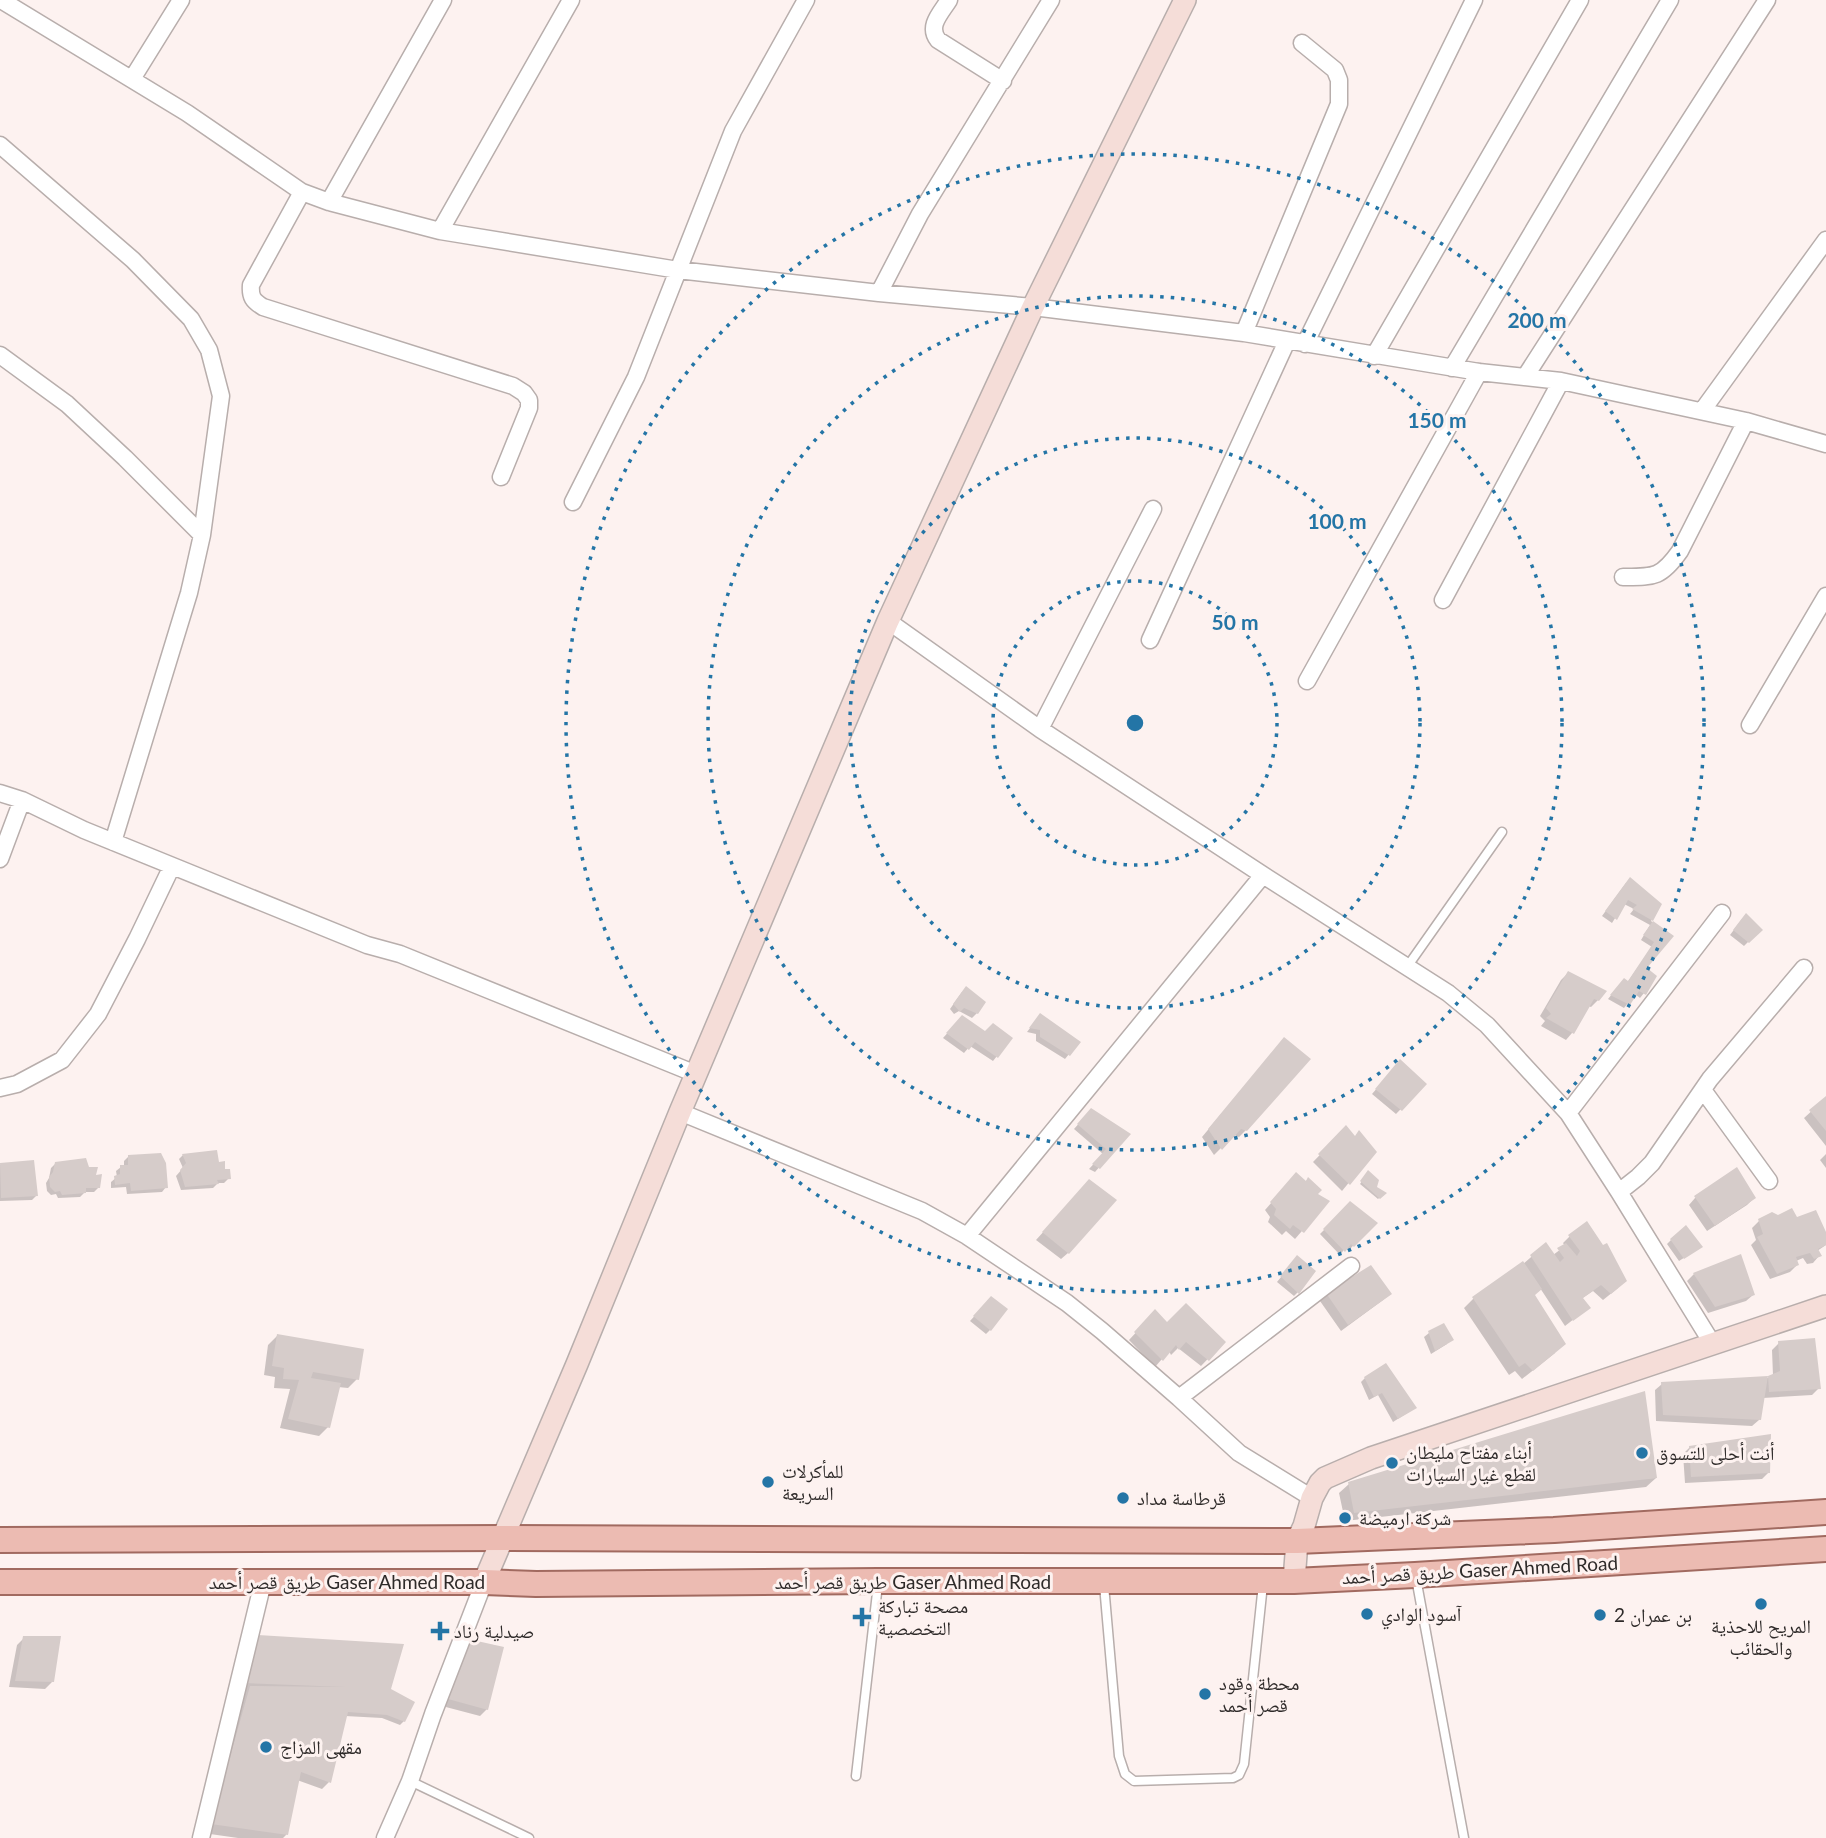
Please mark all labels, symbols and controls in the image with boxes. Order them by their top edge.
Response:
text: 200 m [1507,307,1567,332]
text: 150 m [1407,407,1467,432]
text: 100 m [1307,508,1367,533]
text: 50 m [1211,609,1259,634]
centre of rings [1123,711,1147,735]
place label: أبناء مفتاح مليطان لقطع غيار السيارات [1406,1440,1536,1487]
place label: أنت أحلى للتسوق [1656,1441,1775,1465]
marker: أنت أحلى للتسوق [1634,1445,1650,1461]
marker: أبناء مفتاح مليطان لقطع غيار السيارات [1384,1455,1400,1471]
place label: للمأكرلات السريعة [782,1459,843,1505]
marker: للمأكرلات السريعة [760,1474,776,1490]
place label: قرطاسة مداد [1137,1486,1226,1510]
marker: قرطاسة مداد [1115,1490,1131,1506]
place label: شركة ارميضة [1359,1506,1451,1530]
marker: شركة ارميضة [1337,1510,1353,1526]
street label: طريق قصر أحمد Gaser Ahmed Road [1341,1551,1619,1589]
street label: طريق قصر أحمد Gaser Ahmed Road [209,1570,485,1594]
street label: طريق قصر أحمد Gaser Ahmed Road [775,1570,1051,1594]
place label: مصحة تباركة التخصصية [878,1594,968,1639]
marker: المريح للاحذية والحقائب [1753,1596,1769,1612]
place label: آسود الوادي [1381,1602,1462,1630]
place label: بن عمران 2 [1614,1603,1692,1627]
marker: آسود الوادي [1359,1606,1375,1622]
marker: مصحة تباركة التخصصية [852,1607,872,1627]
marker: بن عمران 2 [1592,1607,1608,1623]
place label: المريح للاحذية والحقائب [1711,1614,1811,1660]
place label: صيدلية رناد [454,1619,534,1643]
marker: صيدلية رناد [432,1623,448,1639]
place label: محطة وقود قصر أحمد [1219,1671,1299,1717]
marker: محطة وقود قصر أحمد [1197,1686,1213,1702]
place label: مقهى المزاج [280,1735,362,1759]
marker: مقهى المزاج [258,1739,274,1755]

